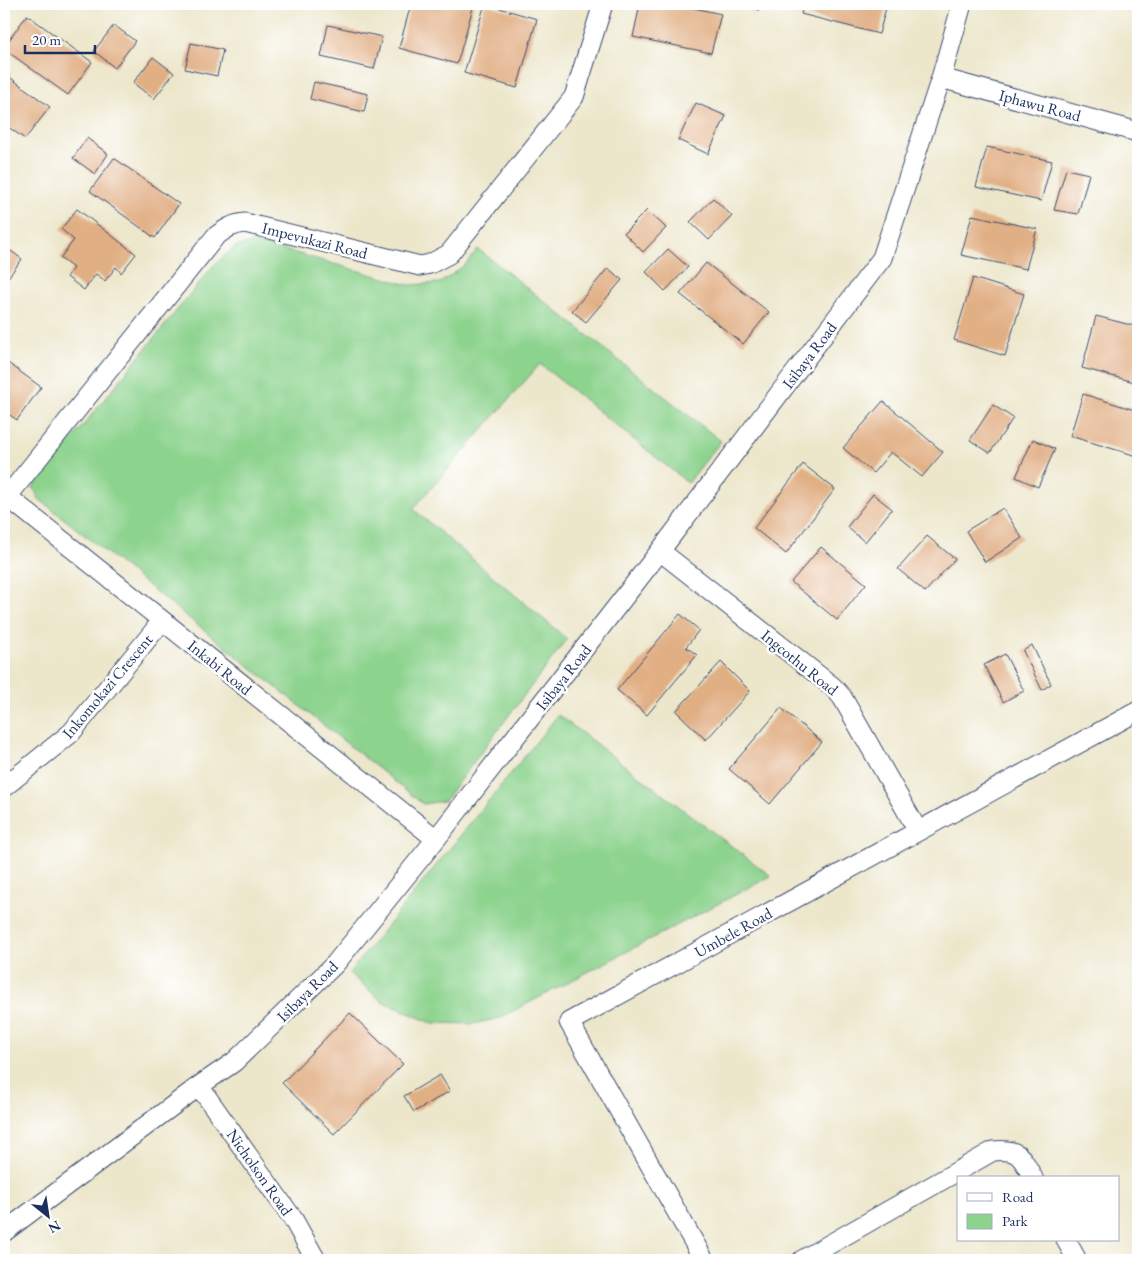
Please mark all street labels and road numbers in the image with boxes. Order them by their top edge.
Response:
street label: Iphawu Road [997,84,1084,127]
street label: Impevukazi Road [260,217,371,264]
street label: Isibaya Road [777,317,842,393]
street label: Ingcothu Road [757,625,843,700]
street label: Inkomokazi Crescent [57,630,157,743]
street label: Inkabi Road [183,635,257,700]
street label: Isibaya Road [531,639,596,715]
street label: Umbele Road [691,902,777,962]
street label: Isibaya Road [272,956,343,1027]
street label: Nicholson Road [222,1125,298,1220]

